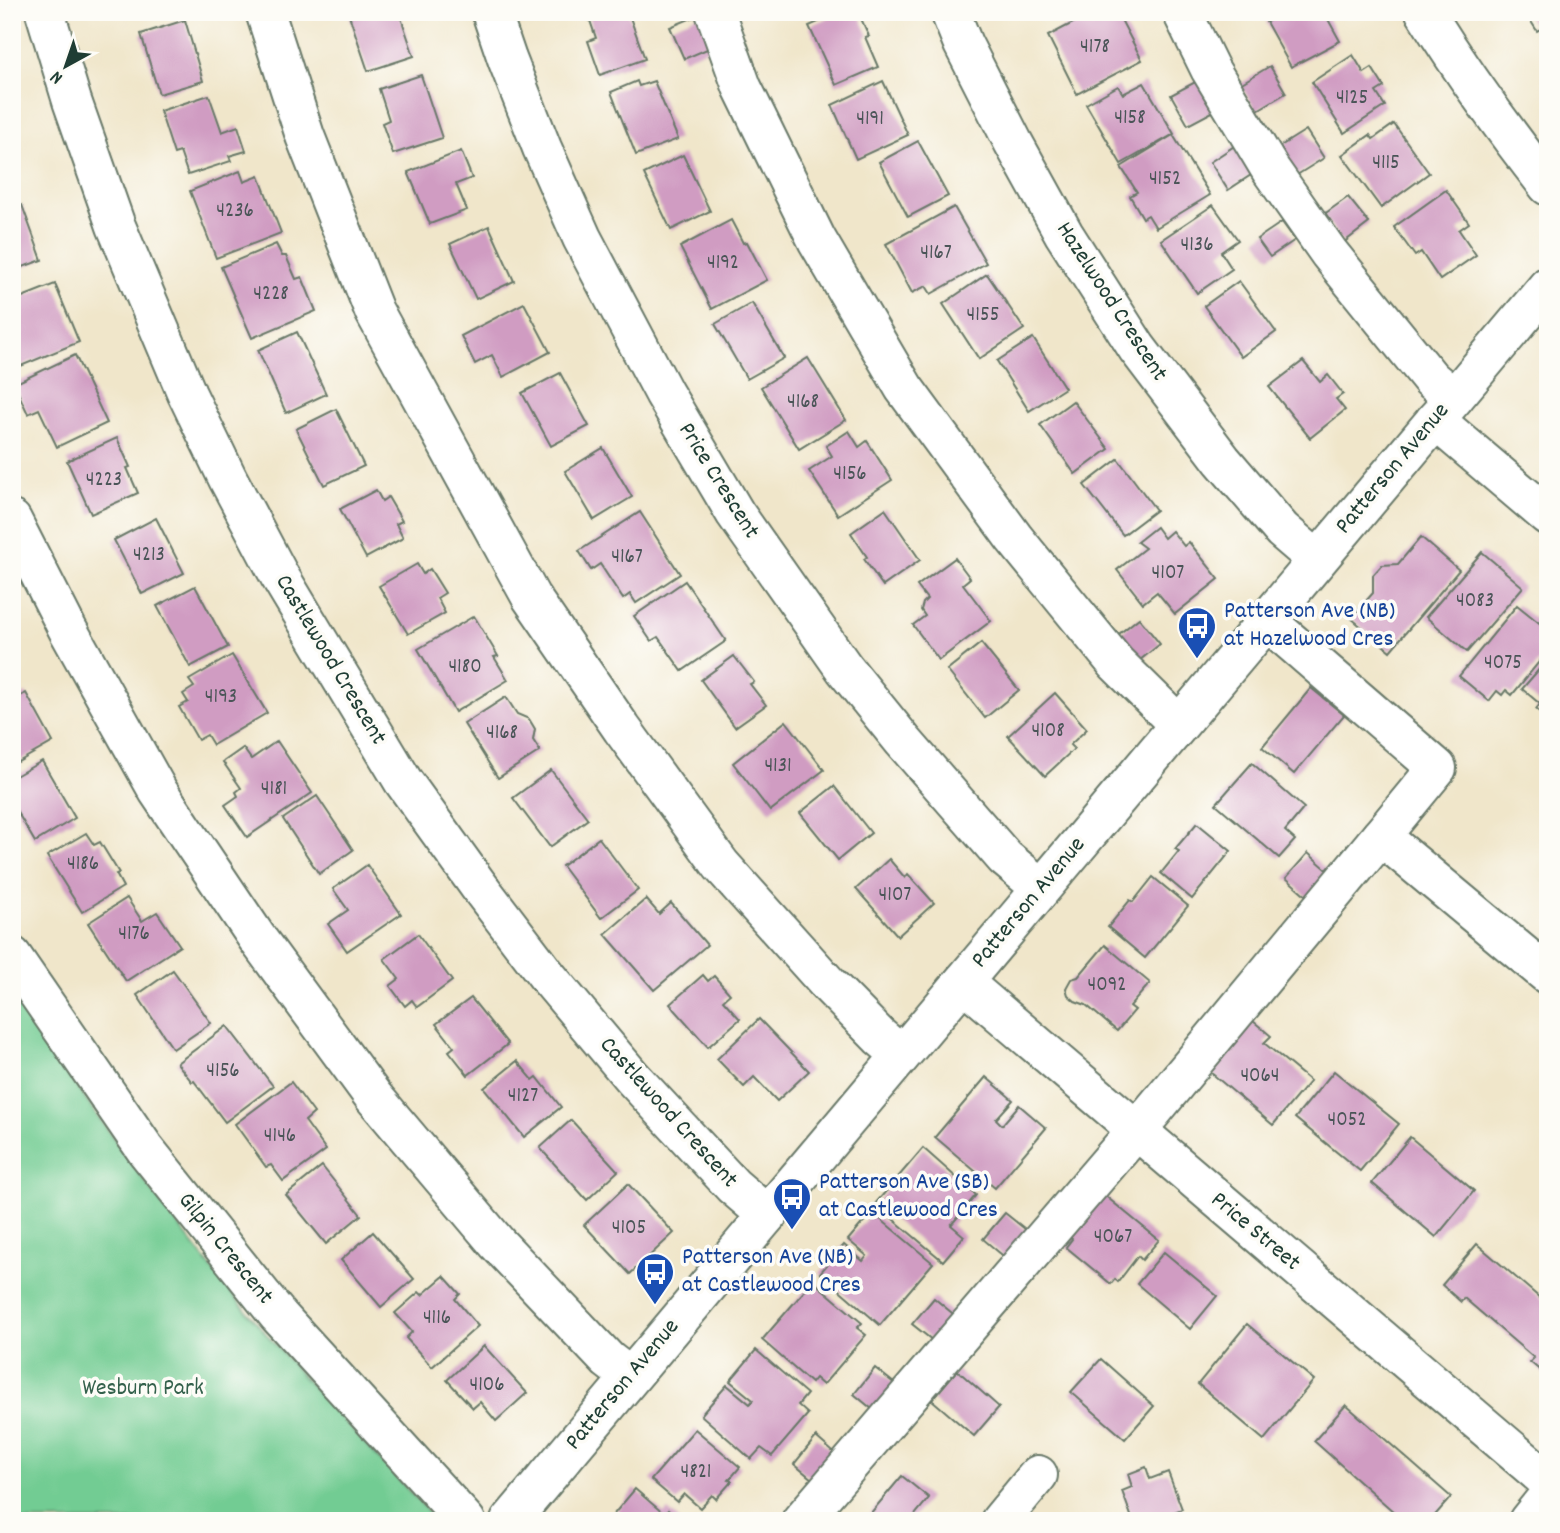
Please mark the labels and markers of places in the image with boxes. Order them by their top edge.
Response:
place label: Patterson Ave (NB) at Hazelwood Cres [1224,595,1395,657]
bus stop icon: Patterson Ave (NB) at Hazelwood Cres [1176,605,1218,660]
place label: Patterson Ave (SB) at Castlewood Cres [819,1166,998,1228]
bus stop icon: Patterson Ave (SB) at Castlewood Cres [771,1176,813,1231]
place label: Patterson Ave (NB) at Castlewood Cres [682,1241,861,1303]
bus stop icon: Patterson Ave (NB) at Castlewood Cres [634,1251,676,1306]

